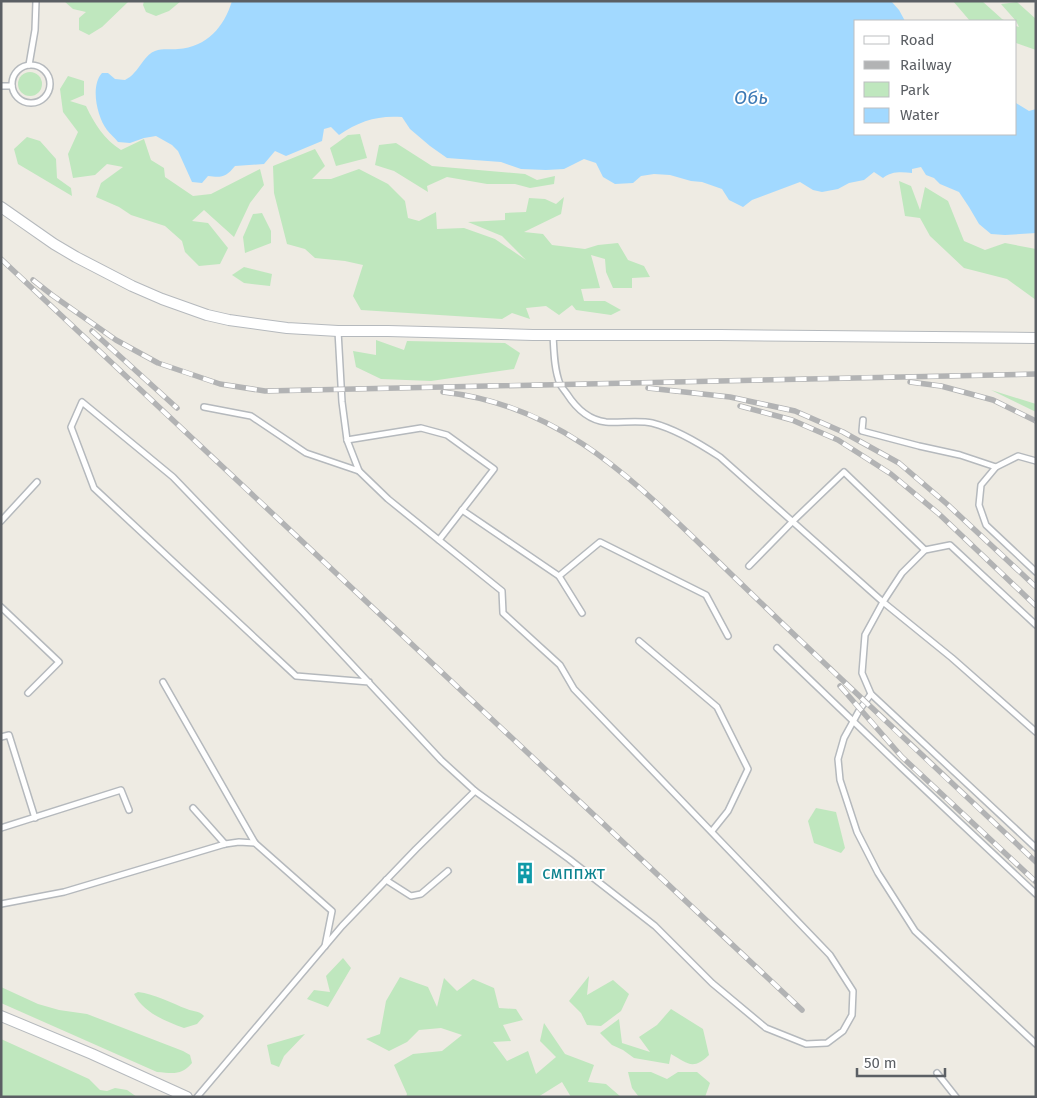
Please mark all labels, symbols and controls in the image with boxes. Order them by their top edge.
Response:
legend [854,20,1017,135]
text: Road [900,31,935,49]
text: Railway [900,56,952,74]
text: Park [900,81,930,99]
water label: Обь [734,86,768,109]
text: Water [900,106,939,124]
building icon: смппжт [512,860,538,886]
place label: смппжт [542,862,606,884]
scale bar [857,1046,944,1078]
text: 50 m [864,1054,897,1072]

